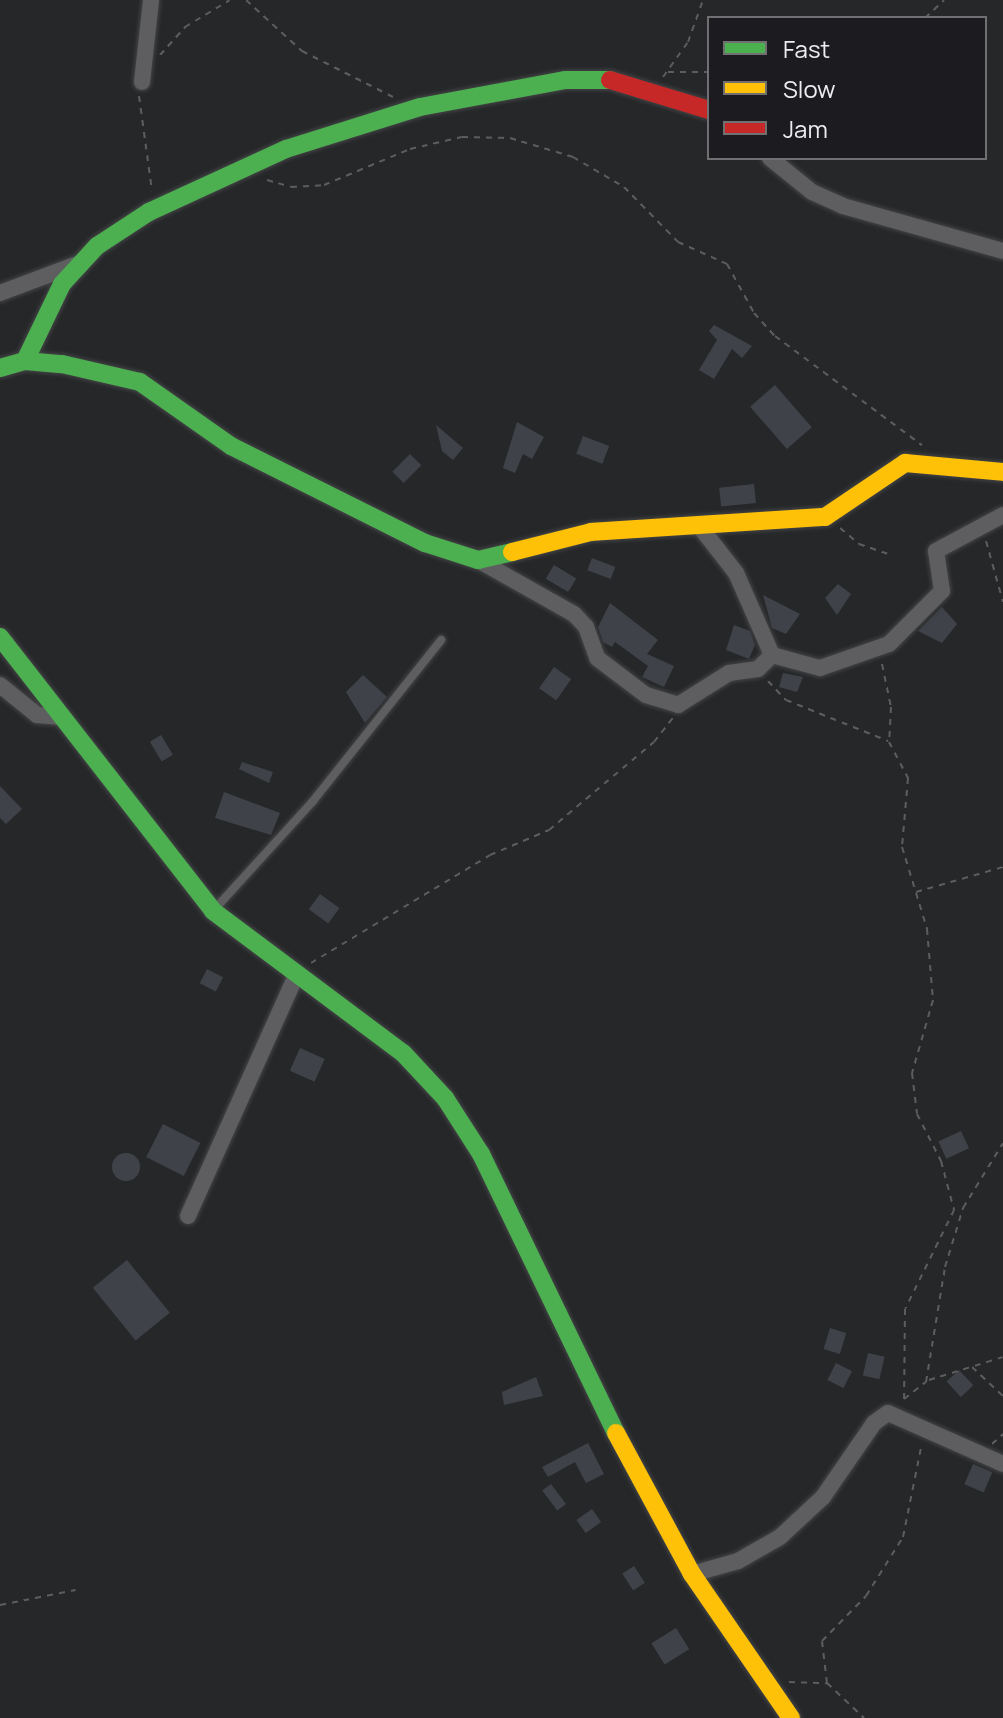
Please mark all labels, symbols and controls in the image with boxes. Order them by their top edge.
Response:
legend [707,16,987,160]
text: Fast [783,32,830,65]
text: Slow [783,72,836,105]
text: Jam [783,112,828,145]

